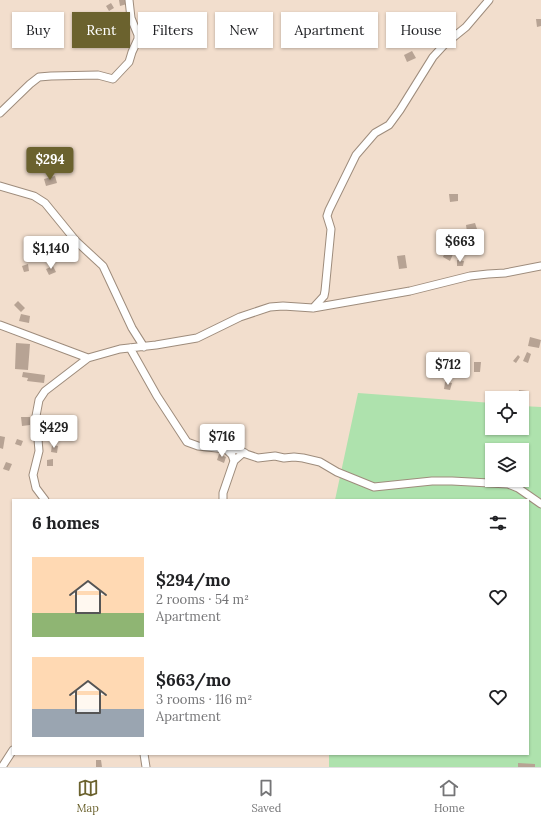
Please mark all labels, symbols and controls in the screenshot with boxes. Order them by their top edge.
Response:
chip: Buy [12,12,64,48]
chip: Rent [72,12,130,48]
chip: Filters [138,12,207,48]
chip: New [215,12,273,48]
chip: Apartment [281,12,378,48]
chip: House [386,12,456,48]
pin: $294 [26,147,74,181]
text: $294 [35,151,65,168]
pin: $663 [436,229,484,263]
text: $663 [445,233,475,250]
pin: $1,140 [18,236,84,270]
text: $1,140 [33,240,69,257]
pin: $712 [424,352,472,386]
text: $712 [435,356,461,373]
map controls [485,391,529,487]
button: locate [485,391,529,435]
pin: $429 [30,415,78,449]
text: $429 [39,419,69,436]
pin: $716 [198,424,246,458]
text: $716 [209,428,235,445]
button: layers [485,443,529,487]
text: 6 homes [32,512,99,534]
icon: filters [487,512,509,534]
text: $294/mo [156,569,230,591]
icon: home [64,573,112,621]
icon: heart [487,586,509,608]
text: 2 rooms · 54 m² [156,591,249,608]
text: Apartment [156,608,221,625]
text: $663/mo [156,669,231,691]
icon: home [64,673,112,721]
icon: heart [487,686,509,708]
text: 3 rooms · 116 m² [156,691,252,708]
text: Apartment [156,708,221,725]
tab: Map [76,777,99,815]
tab: Saved [251,777,281,815]
tab: Home [434,777,465,815]

